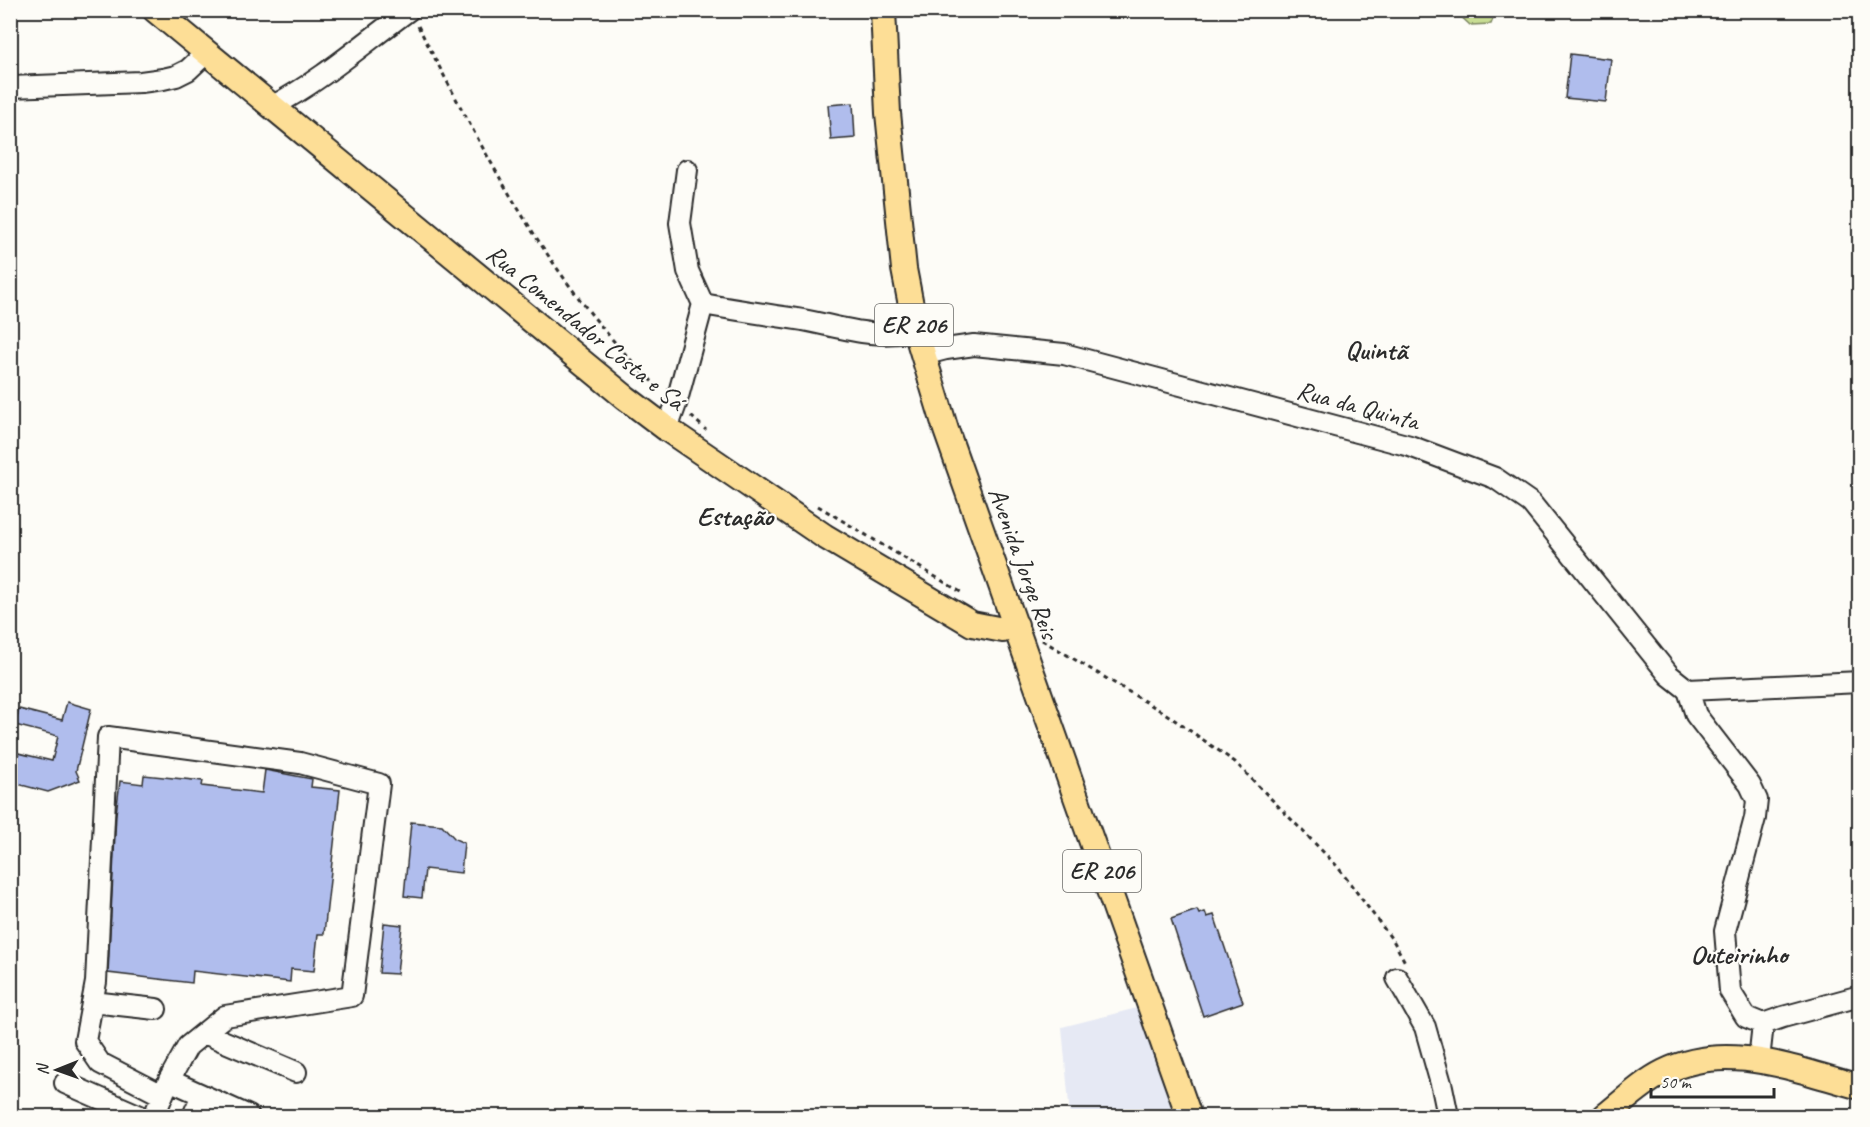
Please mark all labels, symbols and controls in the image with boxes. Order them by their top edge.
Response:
street label: Rua Comendador Costa e Sá [480,237,694,419]
road number: ER 206 [875,304,953,346]
district label: Quintã [1345,333,1410,367]
street label: Rua da Quinta [1293,373,1425,438]
street label: Avenida Jorge Reis [981,483,1067,646]
district label: Estação [697,499,775,533]
road number: ER 206 [1063,850,1141,892]
district label: Outeirinho [1691,937,1790,971]
north arrow [27,1040,87,1100]
scale bar [1651,1061,1774,1099]
text: N [33,1062,53,1075]
text: 50 m [1660,1071,1693,1093]

